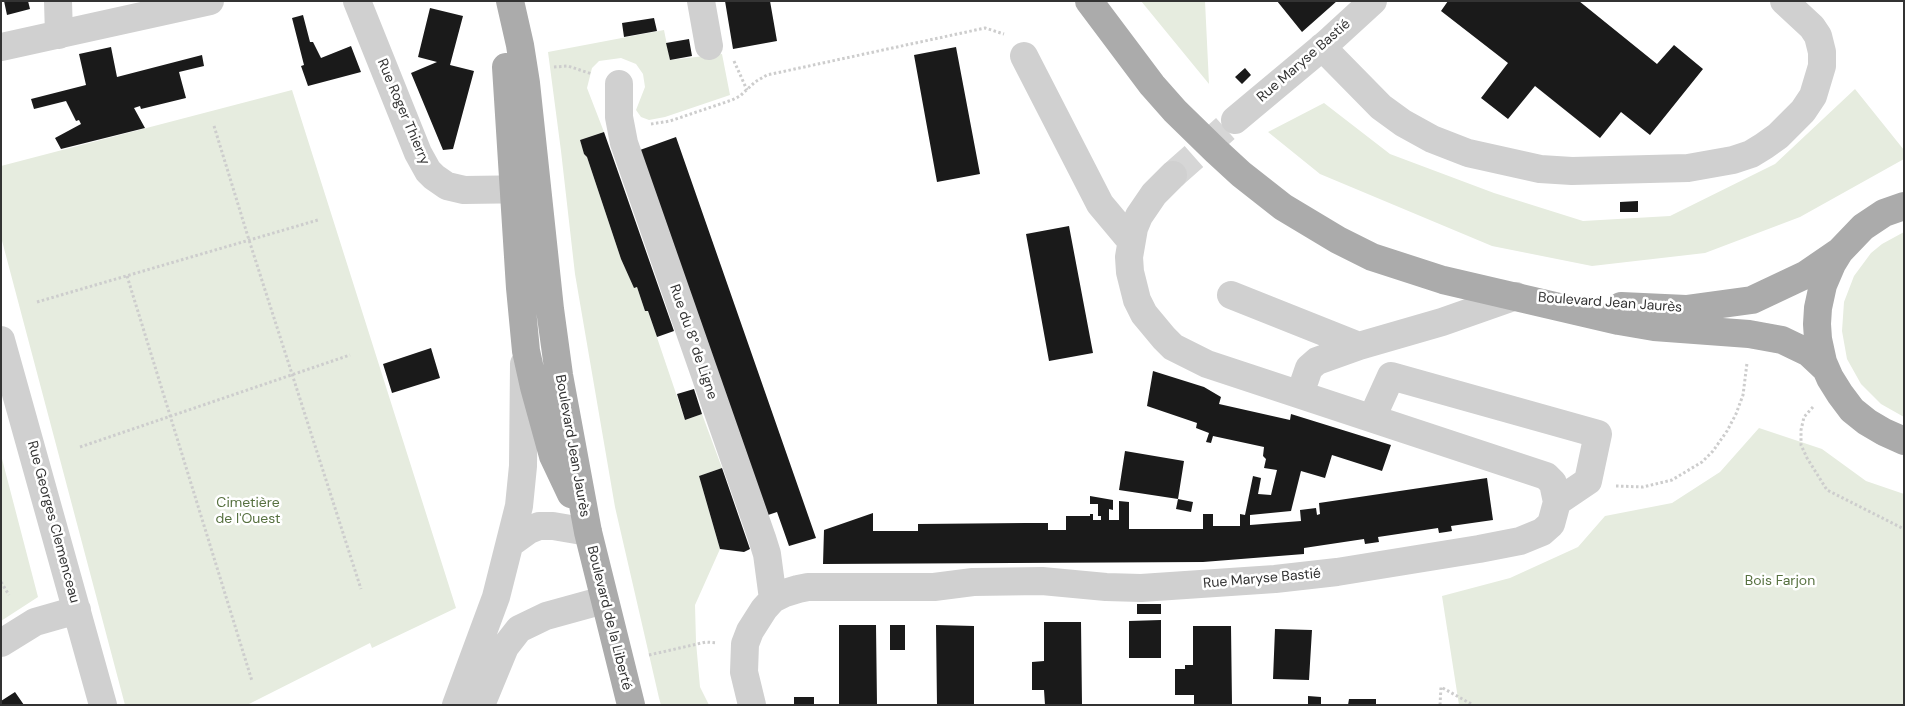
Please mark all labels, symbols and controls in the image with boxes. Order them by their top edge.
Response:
street label: Rue Maryse Bastié [1254,16,1354,106]
street label: Rue Roger Thierry [373,56,433,168]
street label: Rue du 8° de Ligne [665,282,721,402]
street label: Boulevard Jean Jaurès [1537,290,1683,316]
street label: Boulevard Jean Jaurès [551,373,593,519]
street label: Rue Georges Clemenceau [23,439,83,605]
park label: Cimetière de l'Ouest [216,495,280,528]
street label: Boulevard de la Liberté [583,544,635,692]
street label: Rue Maryse Bastié [1202,565,1322,593]
park label: Bois Farjon [1745,573,1815,589]

